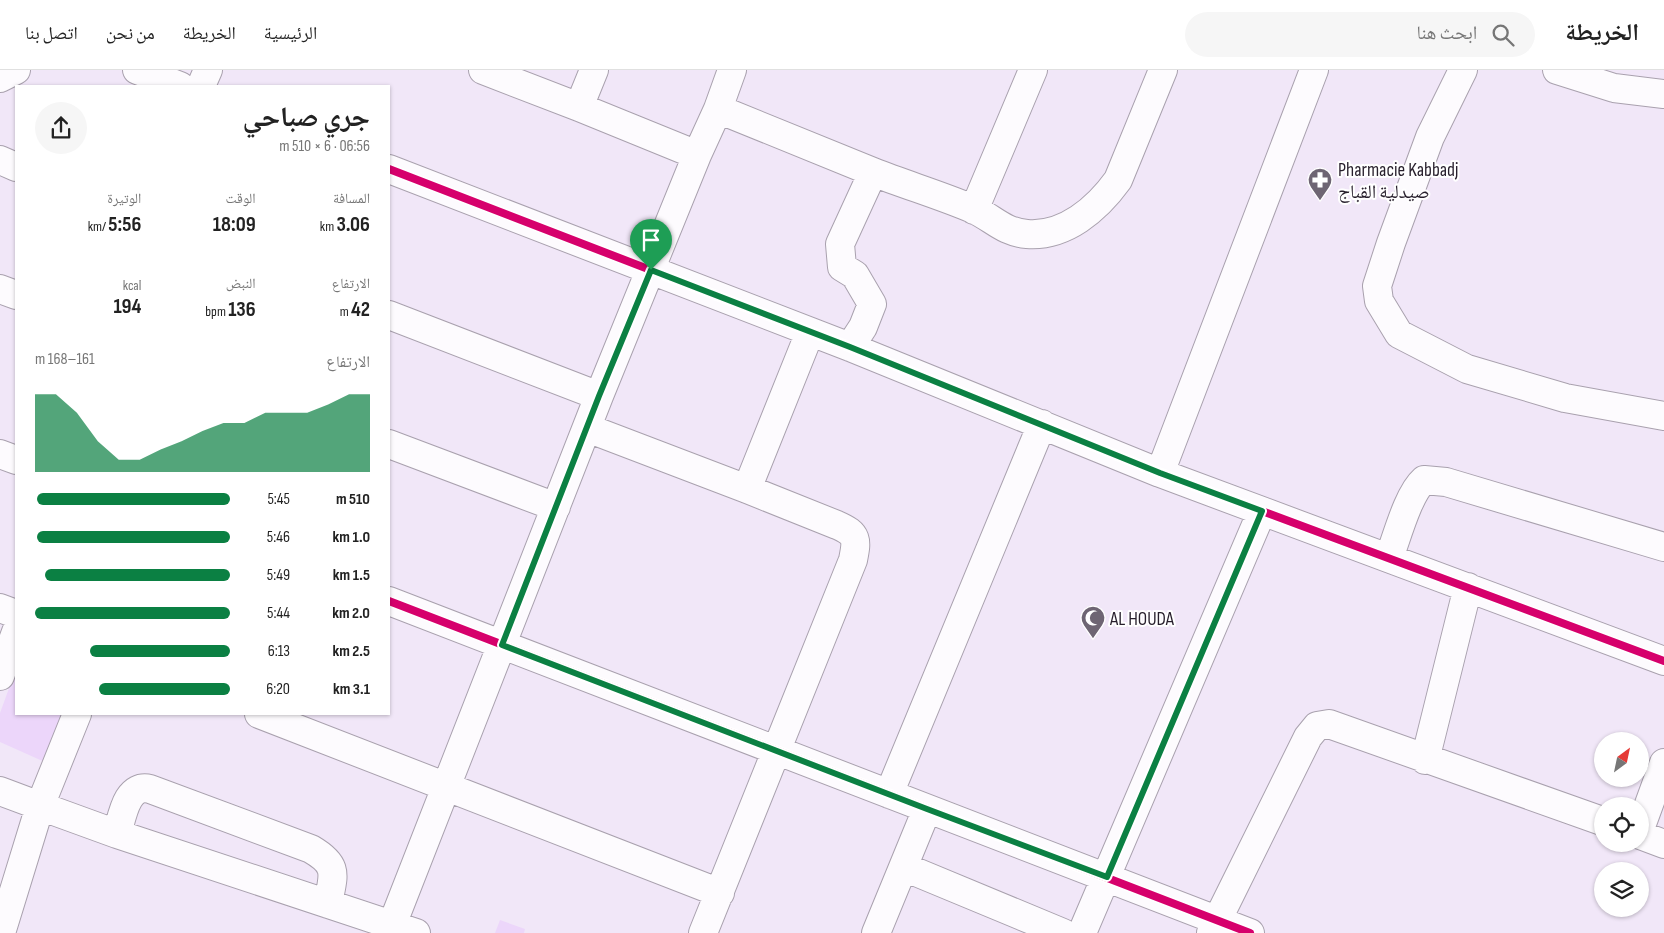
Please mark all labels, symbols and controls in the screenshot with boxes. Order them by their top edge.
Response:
search box [1185,12,1535,57]
text: الخريطة [1565,18,1639,47]
icon: search [1489,21,1517,49]
text: ابحث هنا [1416,22,1477,45]
text: اتصل بنا [25,23,78,44]
text: من نحن [106,23,155,44]
text: الخريطة [183,23,236,44]
text: الرئيسية [264,23,317,44]
text: جري صباحي [243,101,370,134]
button: share [35,102,87,154]
text: 06:56 · 6 × 510 m [279,137,370,156]
place label: Pharmacie Kabbadj صيدلية القباج [1338,159,1458,204]
pharmacy icon: Pharmacie Kabbadj صيدلية القباج [1307,167,1333,201]
text: الوتيرة [107,190,141,207]
text: الوقت [226,190,256,207]
text: المسافة [333,190,370,207]
text: 5:56 [108,212,141,237]
text: 18:09 [213,212,256,237]
text: 3.06 [336,212,370,237]
text: /km [88,218,108,235]
text: km [320,218,336,235]
pin [630,219,672,270]
icon: arrive [637,226,665,254]
text: النبض [226,275,256,292]
text: الارتفاع [332,275,370,292]
text: kcal [123,277,141,294]
text: 194 [113,294,141,319]
text: 136 [228,297,256,322]
text: 42 [351,297,370,322]
text: bpm [205,303,228,320]
text: m [340,303,351,320]
text: 161–168 m [35,350,95,369]
text: الارتفاع [326,353,370,372]
text: 5:45 [267,490,290,509]
text: 510 m [336,490,370,509]
text: 5:46 [267,528,290,547]
text: 1.0 km [333,528,370,547]
text: 5:49 [267,566,290,585]
text: 1.5 km [333,566,370,585]
text: 5:44 [267,604,290,623]
text: 2.0 km [332,604,370,623]
mosque icon: AL HOUDA [1080,605,1106,639]
place label: AL HOUDA [1109,608,1175,631]
text: 6:13 [268,642,290,661]
text: 2.5 km [332,642,370,661]
text: 6:20 [266,680,290,699]
text: 3.1 km [333,680,370,699]
north arrow [1594,732,1649,788]
map controls [1594,732,1649,917]
button: locate [1594,797,1649,852]
button: layers [1594,862,1649,917]

